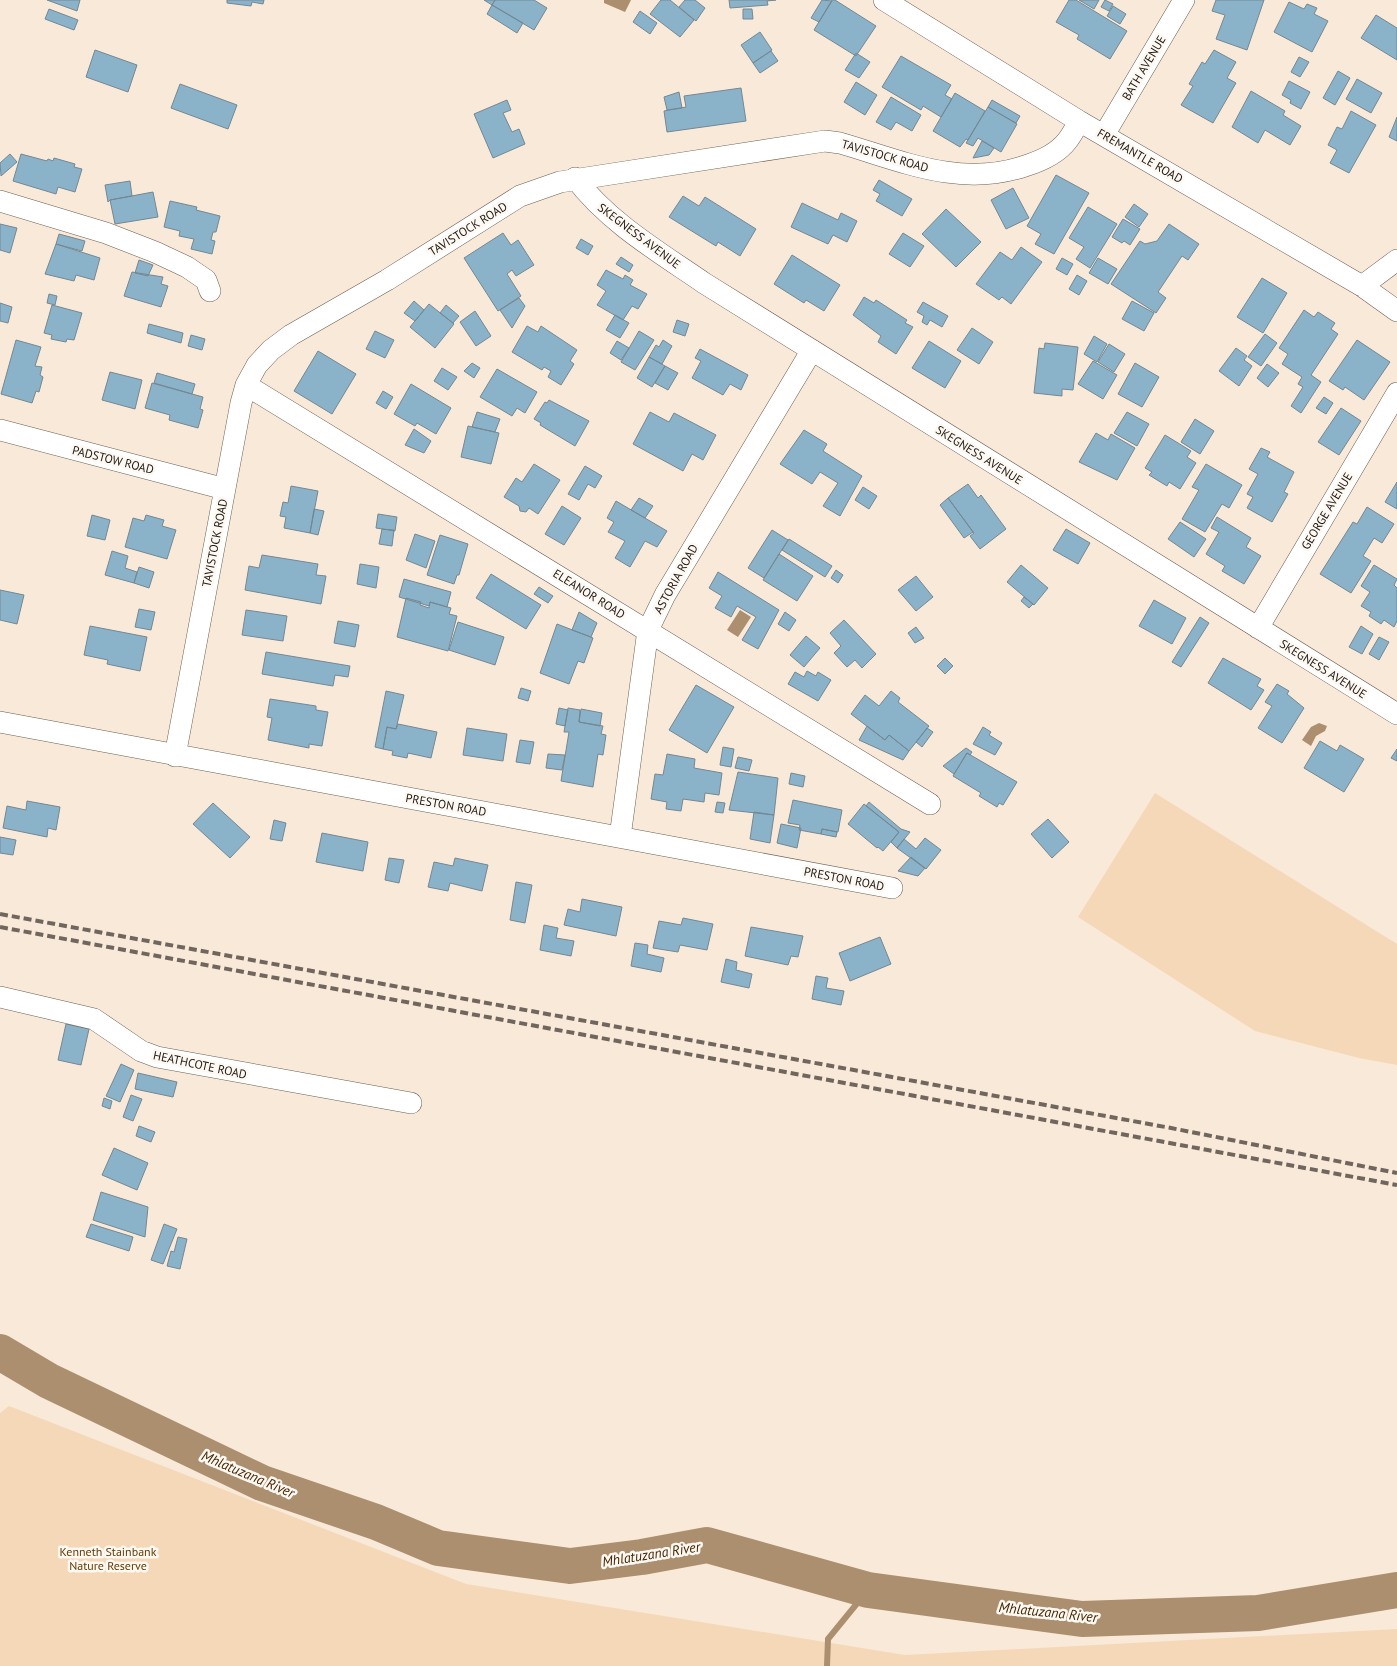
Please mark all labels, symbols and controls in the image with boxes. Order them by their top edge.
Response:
street label: BATH AVENUE [1118,33,1169,103]
street label: FREMANTLE ROAD [1095,125,1186,186]
street label: TAVISTOCK ROAD [840,136,930,175]
street label: TAVISTOCK ROAD [426,198,510,259]
street label: SKEGNESS AVENUE [595,200,684,272]
street label: SKEGNESS AVENUE [933,422,1025,487]
street label: PADSTOW ROAD [71,442,156,477]
street label: GEORGE AVENUE [1298,469,1355,552]
street label: TAVISTOCK ROAD [199,497,230,588]
street label: ASTORIA ROAD [650,541,701,616]
street label: ELEANOR ROAD [550,565,628,622]
street label: SKEGNESS AVENUE [1277,636,1369,701]
street label: PRESTON ROAD [405,790,488,819]
street label: PRESTON ROAD [803,863,886,894]
street label: HEATHCOTE ROAD [152,1047,248,1082]
water label: Mhlatuzana River [199,1446,298,1502]
water label: Mhlatuzana River [601,1537,703,1571]
park label: Kenneth Stainbank Nature Reserve [60,1544,157,1573]
water label: Mhlatuzana River [998,1598,1100,1626]

